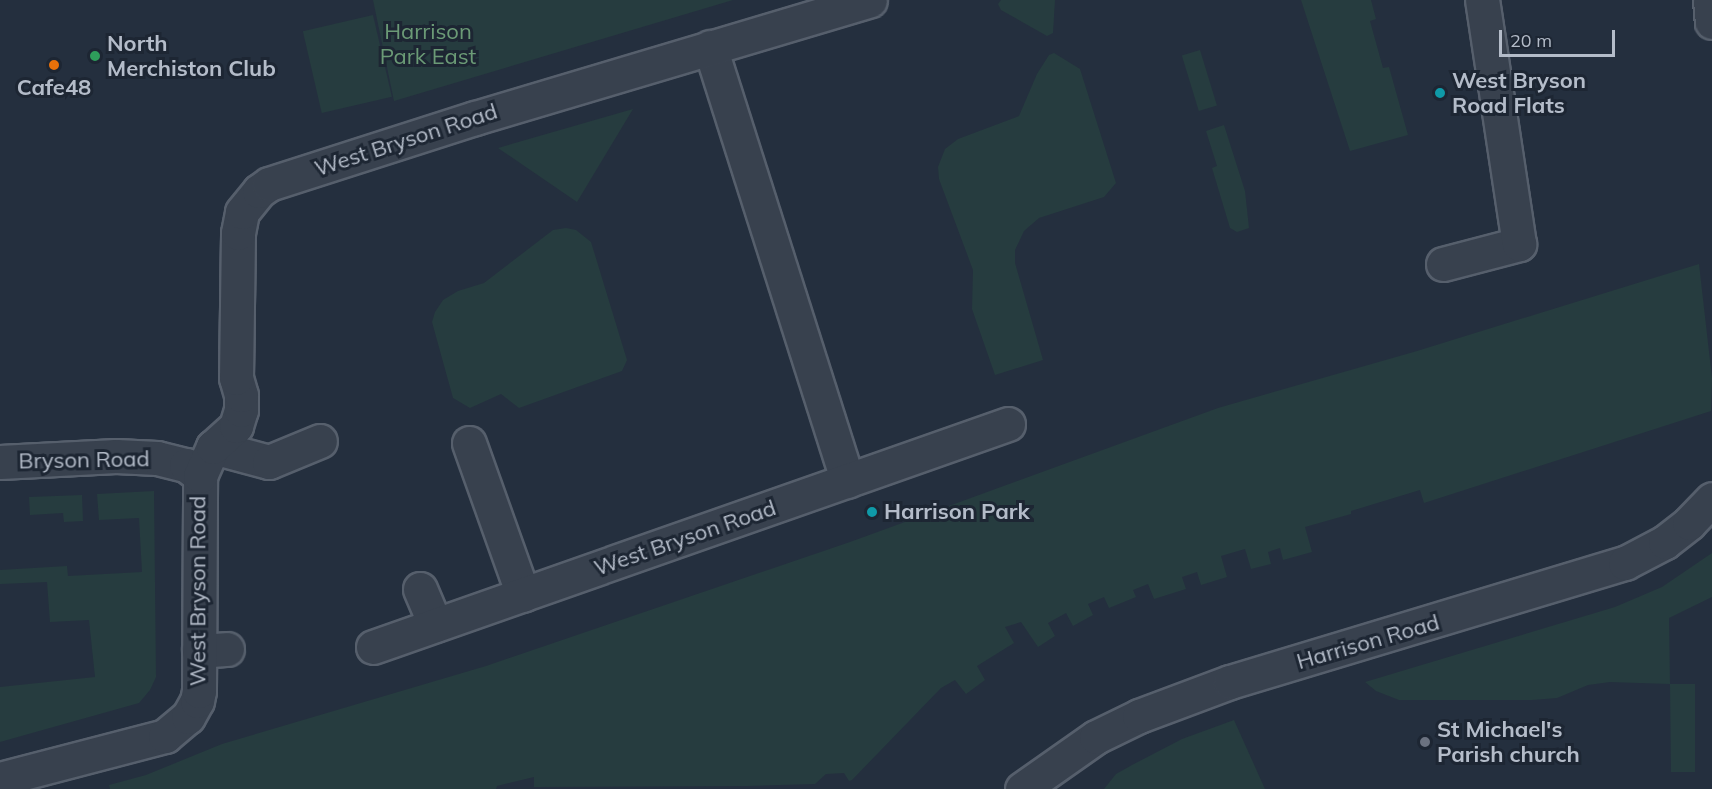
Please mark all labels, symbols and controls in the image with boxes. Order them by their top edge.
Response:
park label: Harrison Park East [380,18,476,70]
scale bar [1502,18,1618,56]
text: 20 m [1510,29,1552,52]
place label: North Merchiston Club [107,30,276,82]
marker: North Merchiston Club [88,49,102,63]
marker: Cafe48 [47,58,61,72]
place label: West Bryson Road Flats [1452,67,1586,118]
place label: Cafe48 [17,75,91,101]
marker: West Bryson Road Flats [1433,86,1447,100]
street label: West Bryson Road [311,98,501,182]
street label: Bryson Road [18,446,150,474]
street label: West Bryson Road [591,495,779,581]
street label: West Bryson Road [185,496,211,686]
place label: Harrison Park [884,499,1030,525]
marker: Harrison Park [865,505,879,519]
street label: Harrison Road [1294,609,1442,675]
place label: St Michael's Parish church [1437,716,1580,768]
marker: St Michael's Parish church [1418,735,1432,749]

